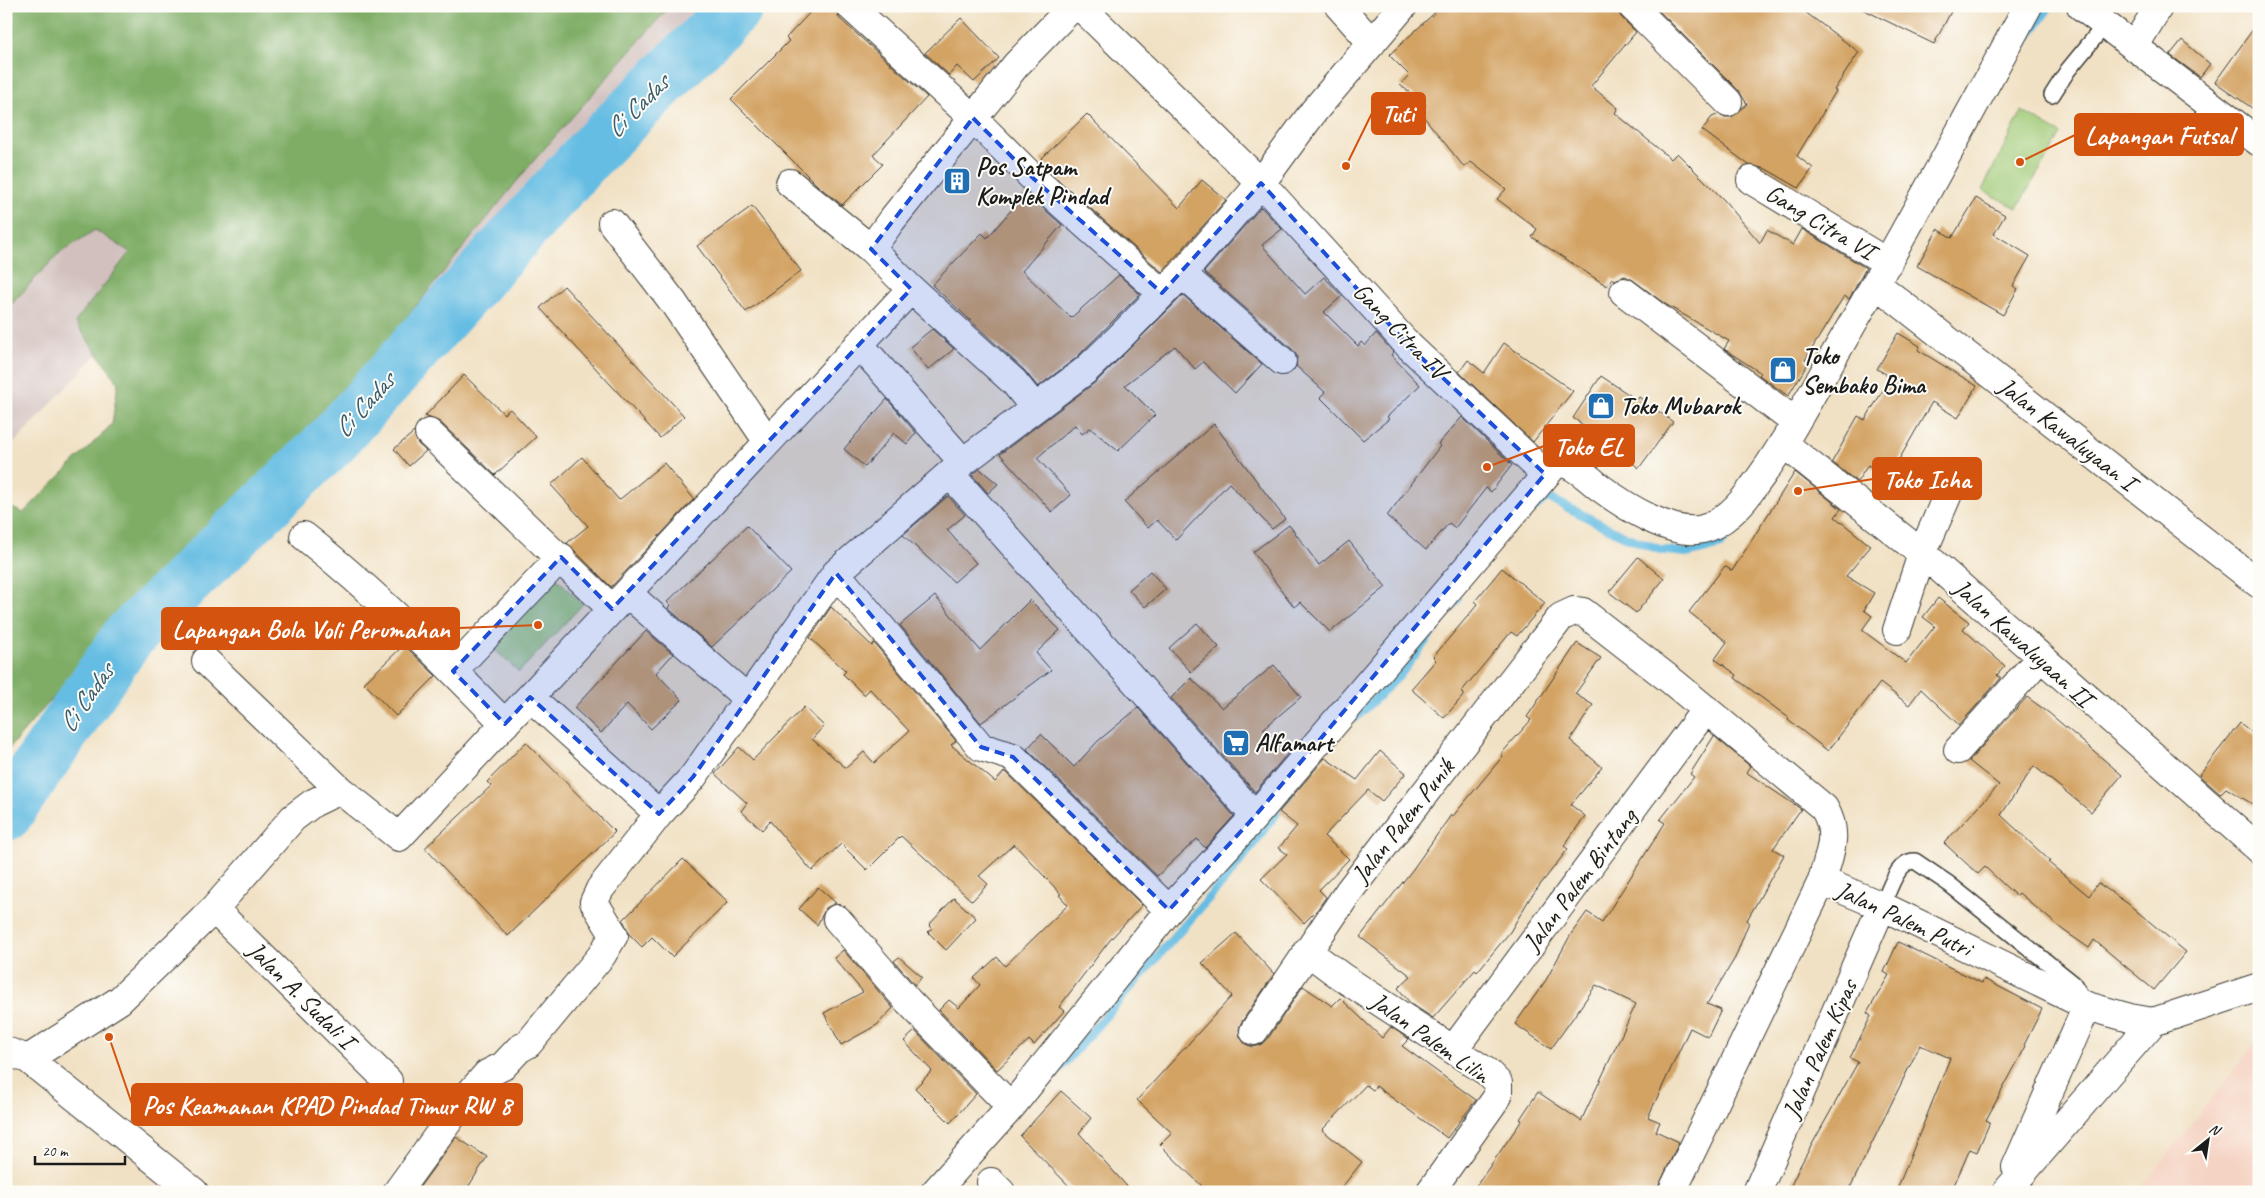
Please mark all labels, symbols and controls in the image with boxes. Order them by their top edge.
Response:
water label: Ci Cadas [598,64,679,145]
callout: Tuti [1372,93,1425,134]
text: Tuti [1382,97,1417,130]
callout: Lapangan Futsal [2075,114,2243,155]
text: Lapangan Futsal [2085,119,2238,152]
place label: Pos Satpam Komplek Pindad [976,151,1112,212]
building icon: Pos Satpam Komplek Pindad [942,166,972,196]
street label: Gang Citra VI [1760,177,1886,270]
street label: Gang Citra IV [1346,276,1457,390]
place label: Toko Sembako Bima [1802,340,1927,401]
shop icon: Toko Sembako Bima [1768,355,1798,385]
water label: Ci Cadas [326,363,404,444]
street label: Jalan Kawaluyaan I [1991,370,2147,501]
place label: Toko Mubarok [1620,390,1742,422]
shop icon: Toko Mubarok [1586,391,1616,421]
callout: Toko EL [1544,425,1634,466]
text: Toko EL [1554,430,1625,463]
callout: Toko Icha [1873,458,1981,499]
text: Toko Icha [1883,463,1973,496]
street label: Jalan Kawaluyaan II [1946,571,2103,717]
callout: Lapangan Bola Voli Perumahan [162,608,459,649]
text: Lapangan Bola Voli Perumahan [172,613,451,646]
water label: Ci Cadas [51,654,124,739]
place label: Alfamart [1255,727,1335,759]
supermarket icon: Alfamart [1221,728,1251,758]
street label: Jalan Palem Punik [1344,751,1463,890]
street label: Jalan Palem Bintang [1515,801,1645,958]
street label: Jalan Palem Putri [1830,873,1980,966]
street label: Jalan A. Sudali I [240,934,366,1060]
street label: Jalan Palem Kipas [1775,972,1866,1124]
street label: Jalan Palem Lilin [1363,985,1497,1092]
callout: Pos Keamanan KPAD Pindad Timur RW 8 [132,1084,522,1125]
text: Pos Keamanan KPAD Pindad Timur RW 8 [143,1089,515,1122]
north arrow [2182,1116,2232,1166]
text: N [2206,1120,2224,1140]
scale bar [35,1133,125,1165]
text: 20 m [42,1142,69,1161]

